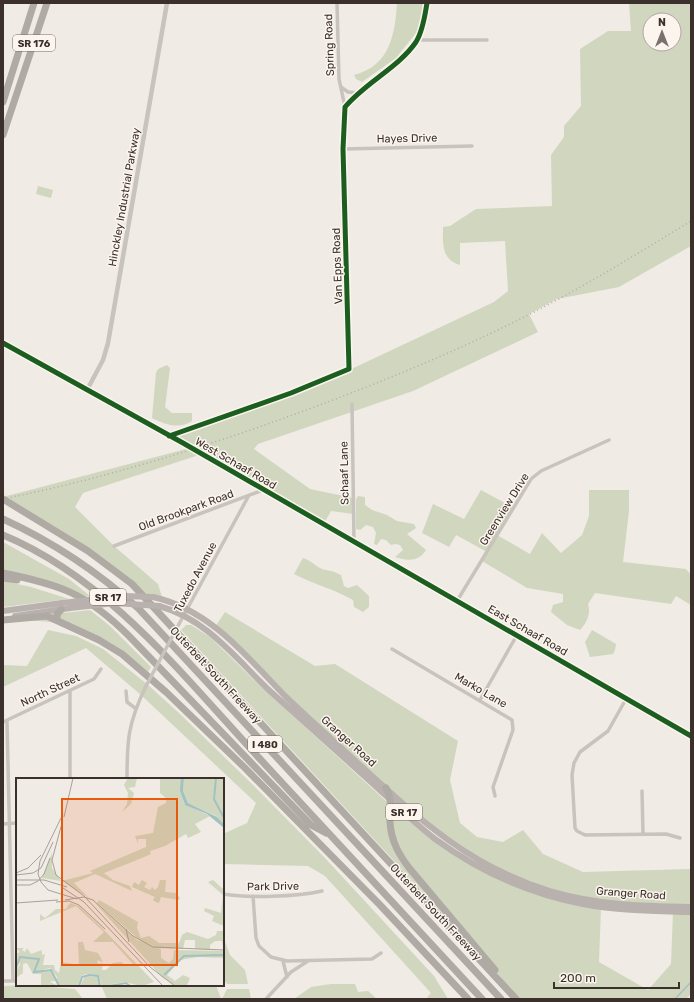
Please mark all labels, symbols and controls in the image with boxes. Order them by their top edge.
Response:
north arrow [642,12,682,52]
street label: Spring Road [322,14,337,76]
text: N [658,16,666,29]
road number: SR 176 [13,35,55,51]
street label: Hinckley Industrial Parkway [106,127,143,267]
street label: Hayes Drive [377,131,437,146]
street label: Van Epps Road [330,228,345,304]
street label: West Schaaf Road [193,435,279,492]
street label: Schaaf Lane [337,441,352,505]
street label: Greenview Drive [477,471,532,548]
street label: Old Brookpark Road [137,487,235,534]
street label: Tuxedo Avenue [171,540,219,615]
road number: SR 17 [90,589,126,605]
street label: East Schaaf Road [486,602,570,659]
street label: Outerbelt South Freeway [167,624,264,726]
street label: Marko Lane [452,670,509,711]
street label: North Street [19,671,82,710]
street label: Granger Road [318,713,379,770]
road number: I 480 [248,736,282,752]
inset map [16,778,224,986]
road number: SR 17 [386,804,422,820]
street label: Outerbelt South Freeway [387,861,484,963]
street label: Park Drive [247,880,299,893]
street label: Granger Road [596,885,666,902]
scale bar [554,964,679,990]
text: 200 m [560,971,596,985]

